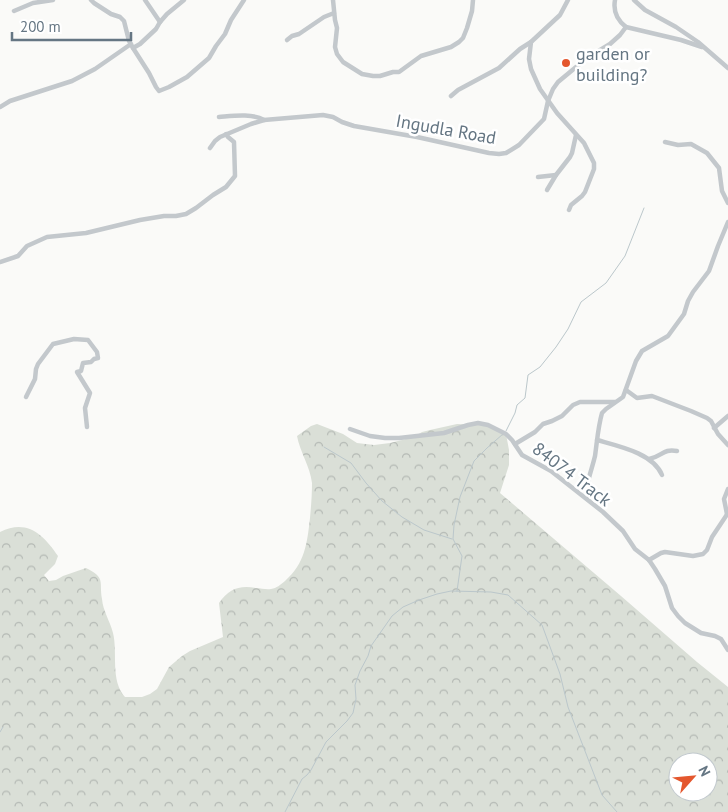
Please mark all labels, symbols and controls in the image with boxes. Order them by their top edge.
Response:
scale bar [12,10,131,42]
text: 200 m [20,17,61,36]
place label: garden or building? [576,42,650,86]
marker: garden or building? [560,57,572,69]
street label: Ingudla Road [394,109,498,149]
street label: 84074 Track [528,437,616,511]
north arrow [668,752,718,802]
text: N [694,763,715,779]

